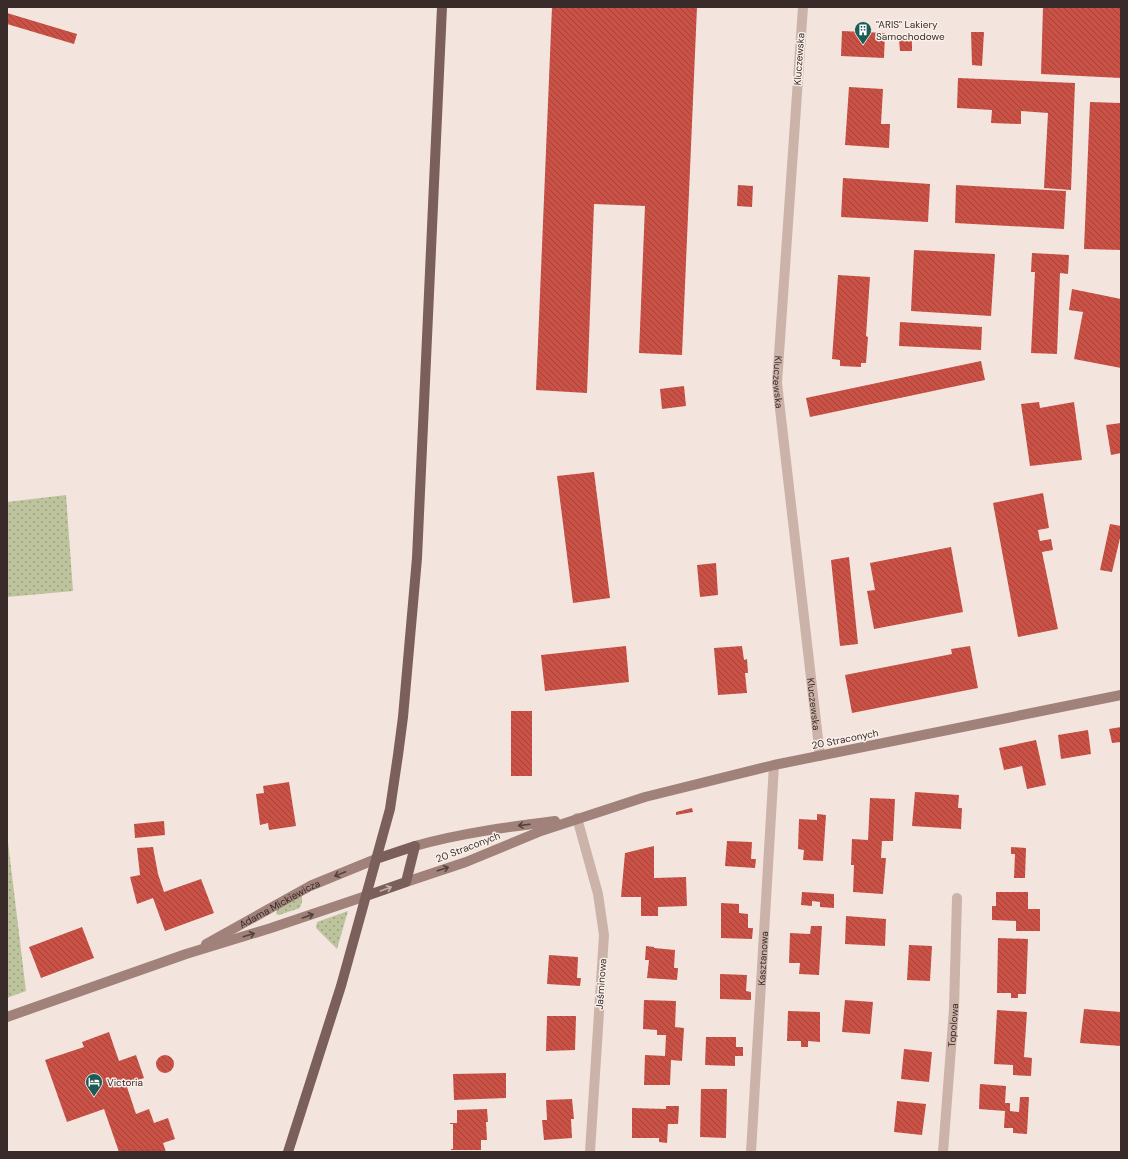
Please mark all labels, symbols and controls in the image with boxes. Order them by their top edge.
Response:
place label: "ARIS" Lakiery Samochodowe [876,18,945,43]
building icon: "ARIS" Lakiery Samochodowe [853,20,873,45]
street label: Kluczewska [791,32,807,86]
street label: Kluczewska [770,355,786,409]
street label: Kluczewska [805,677,823,731]
street label: 20 Straconych [810,726,880,752]
one-way arrow [518,821,531,829]
street label: 20 Straconych [434,829,502,865]
one-way arrow [437,865,449,873]
one-way arrow [335,870,347,878]
street label: Adama Mickiewicza [237,876,322,931]
one-way arrow [380,885,393,892]
one-way arrow [302,912,315,919]
one-way arrow [243,931,256,938]
street label: Kasztanowa [754,931,771,986]
street label: Jaśminowa [593,958,609,1010]
street label: Topolowa [945,1003,961,1048]
hotel icon: Victoria [84,1072,104,1097]
place label: Victoria [107,1076,143,1089]

